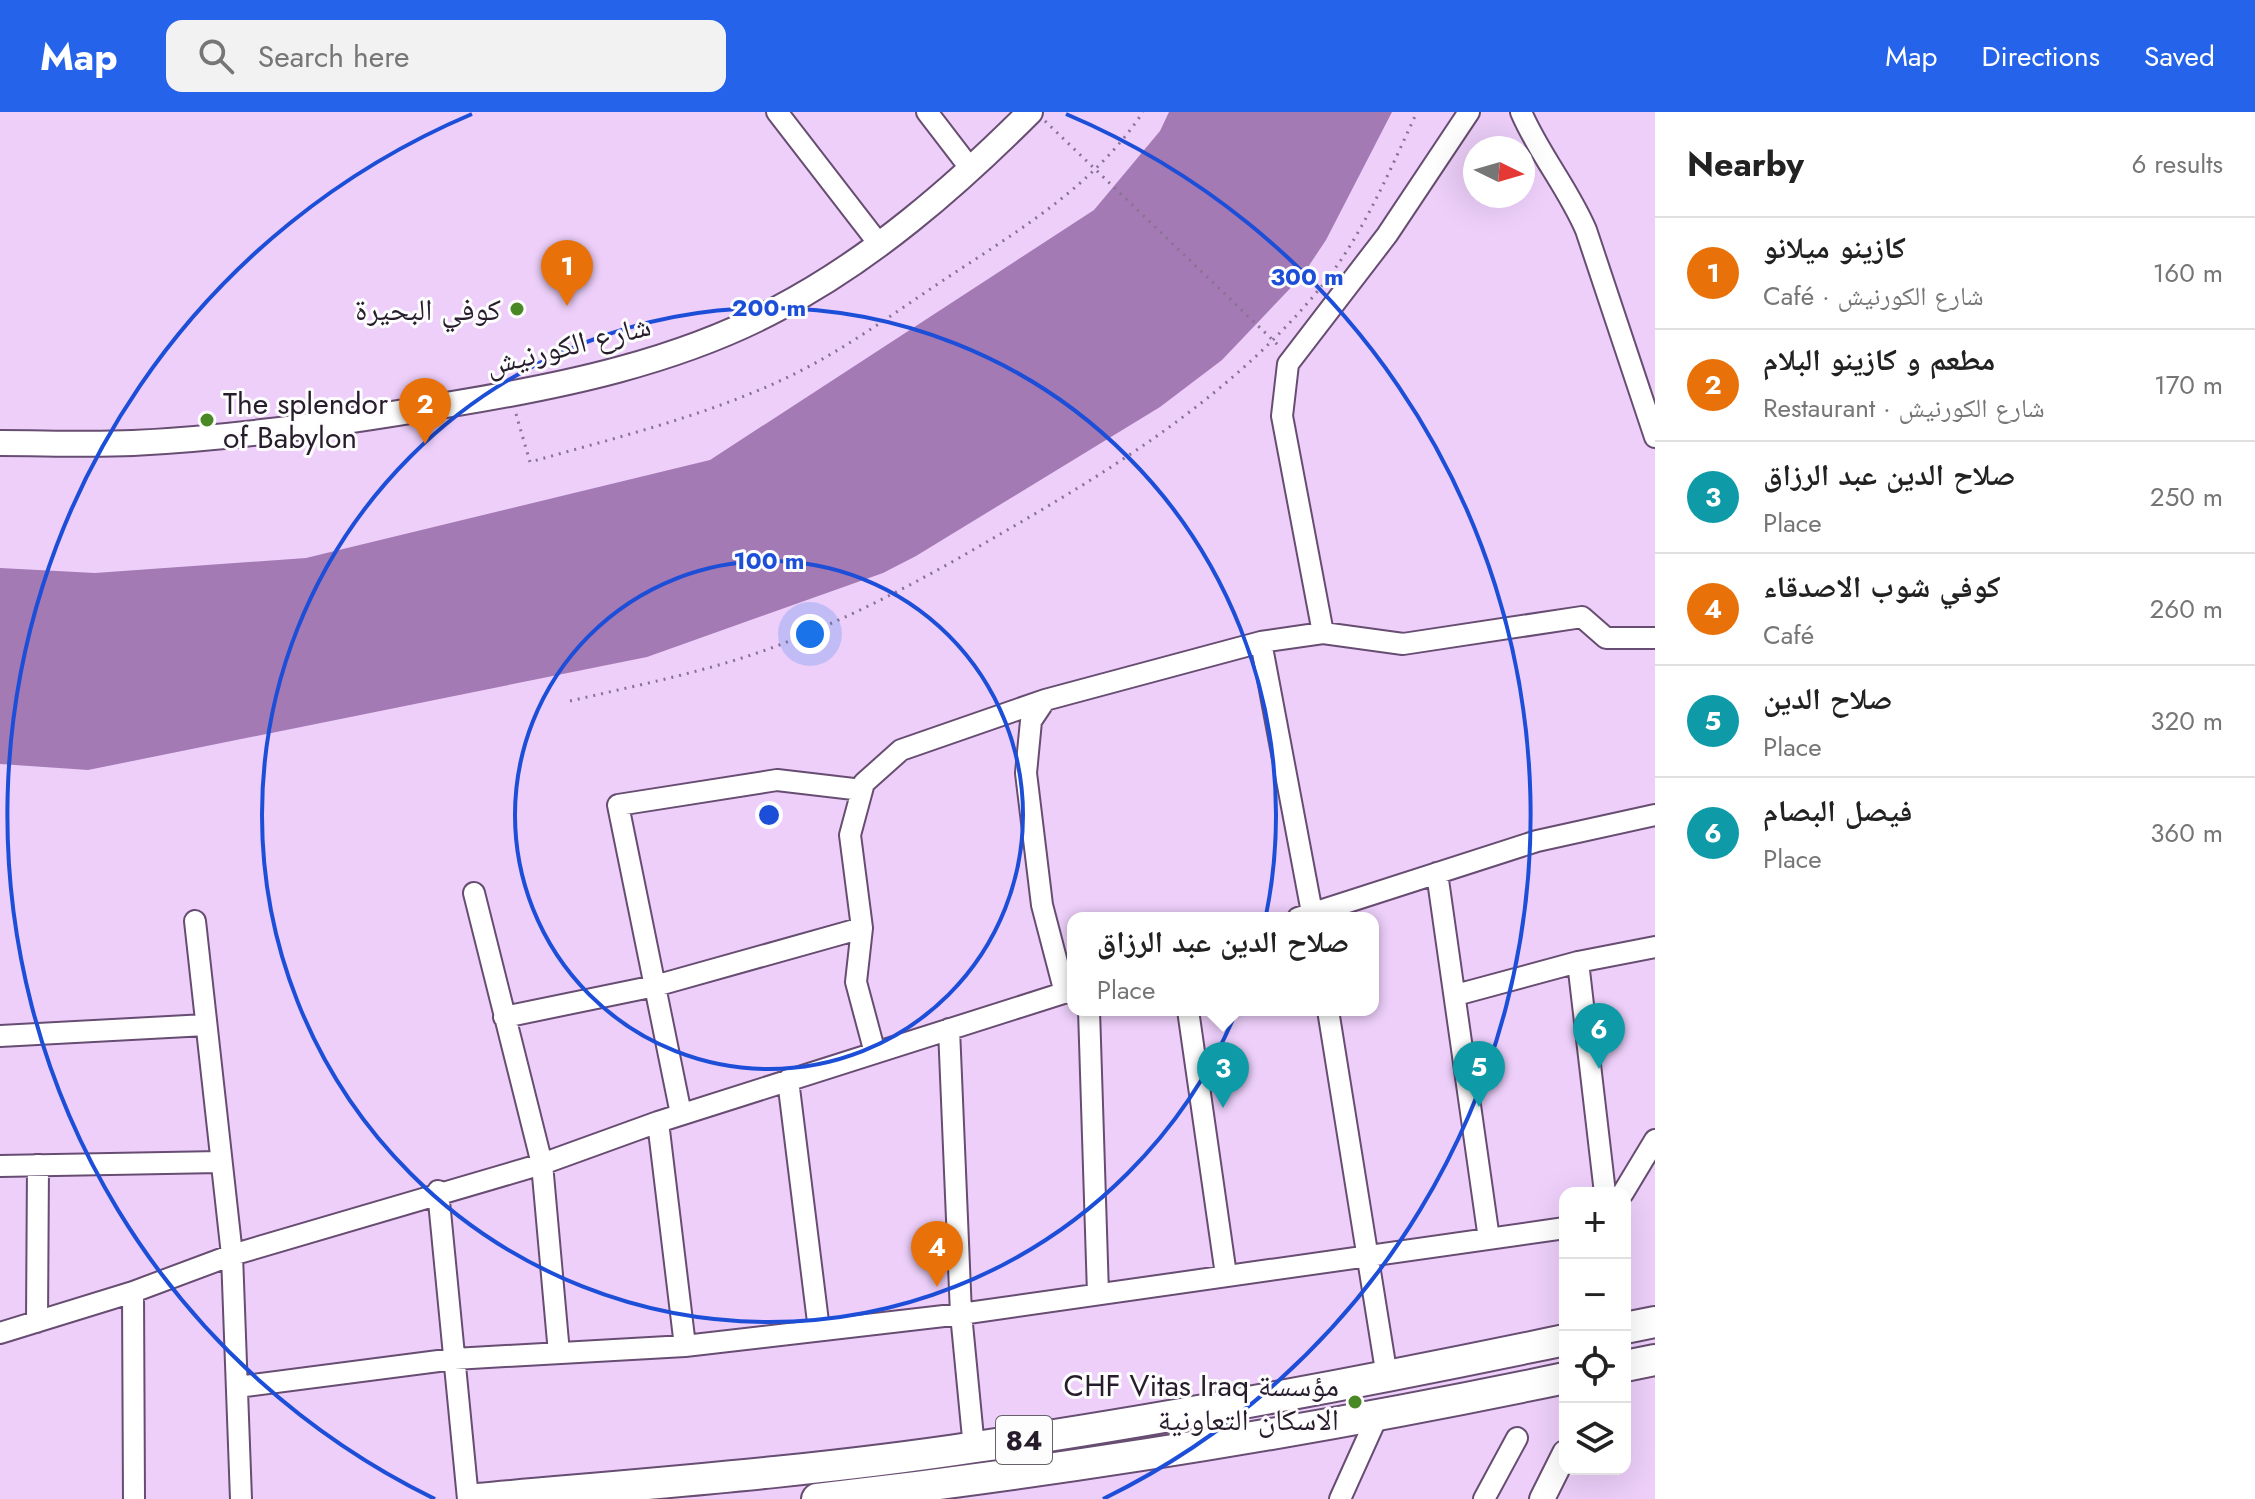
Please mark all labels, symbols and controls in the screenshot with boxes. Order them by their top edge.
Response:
search box [166,20,726,92]
text: Map [40,29,118,84]
icon: search [194,34,238,78]
text: Search here [258,35,410,78]
text: Map [1885,36,1937,77]
text: Directions [1981,36,2100,77]
text: Saved [2144,36,2215,77]
north arrow [1463,136,1535,208]
text: Nearby [1687,140,1804,189]
text: 6 results [2131,145,2223,183]
text: كازينو ميلانو [1763,226,1906,269]
pin: 1 [541,240,593,306]
text: 1 [1706,254,1720,292]
text: 160 m [2153,254,2223,292]
text: 300 m [1270,259,1344,294]
text: Café · شارع الكورنيش [1763,277,1984,315]
place label: كوفي البحيرة [355,288,501,333]
text: 200 m [732,290,806,325]
marker: كوفي البحيرة [508,300,526,318]
street label: شارع الكورنيش [481,304,655,386]
text: مطعم و كازينو البلام [1763,338,1995,381]
text: 2 [1704,366,1722,404]
text: 170 m [2154,366,2223,404]
pin: 2 [399,378,451,444]
place label: The splendor of Babylon [223,382,389,459]
text: Restaurant · شارع الكورنيش [1763,389,2045,427]
marker: The splendor of Babylon [198,411,216,429]
text: صلاح الدين عبد الرزاق [1763,453,2015,496]
text: 3 [1705,478,1721,516]
text: 250 m [2150,478,2223,516]
text: Place [1763,504,1822,542]
text: 100 m [734,543,804,578]
text: كوفي شوب الاصدقاء [1763,565,2001,608]
text: 4 [1704,590,1722,628]
text: 260 m [2150,590,2223,628]
your location [790,614,830,654]
text: Café [1763,616,1814,654]
text: صلاح الدين [1763,677,1892,720]
text: 5 [1705,702,1721,740]
text: 320 m [2150,702,2223,740]
text: Place [1763,728,1822,766]
text: فيصل البصام [1763,789,1912,832]
centre of rings [755,801,783,829]
text: 6 [1704,814,1722,852]
text: 360 m [2150,814,2223,852]
text: Place [1763,840,1822,878]
popup [1067,912,1379,1016]
text: صلاح الدين عبد الرزاق [1097,920,1349,963]
text: Place [1097,971,1155,1009]
pin: 6 [1573,1003,1625,1069]
pin: 5 [1453,1041,1505,1107]
pin: 3 [1197,1042,1249,1108]
map controls [1559,1187,1631,1475]
button: + [1559,1187,1631,1259]
pin: 4 [911,1221,963,1287]
button: − [1559,1259,1631,1331]
button: locate [1559,1331,1631,1403]
place label: CHF Vitas Iraq مؤسسة الاسكان التعاونية [1064,1364,1339,1441]
marker: CHF Vitas Iraq مؤسسة الاسكان التعاونية [1346,1393,1364,1411]
button: layers [1559,1403,1631,1475]
road number: 84 [996,1416,1052,1464]

